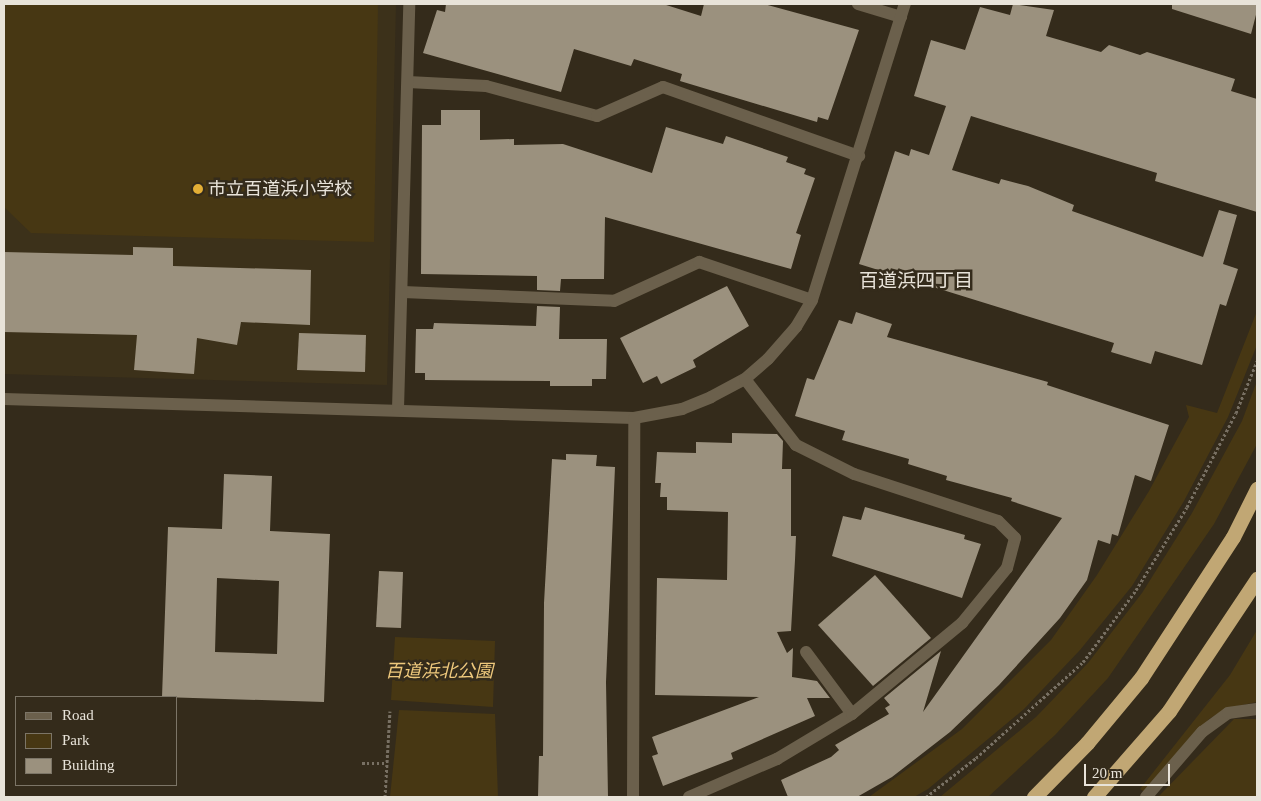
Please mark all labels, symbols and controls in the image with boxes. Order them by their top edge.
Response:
place label: 市立百道浜小学校 [208,178,352,200]
marker: 市立百道浜小学校 [192,183,204,195]
district label: 百道浜四丁目 [859,270,973,292]
park label: 百道浜北公園 [385,660,493,682]
legend [15,696,178,786]
text: Road [62,707,94,723]
text: Park [62,732,90,748]
scale bar [1086,754,1172,786]
text: Building [62,757,115,773]
text: 20 m [1092,765,1122,781]

